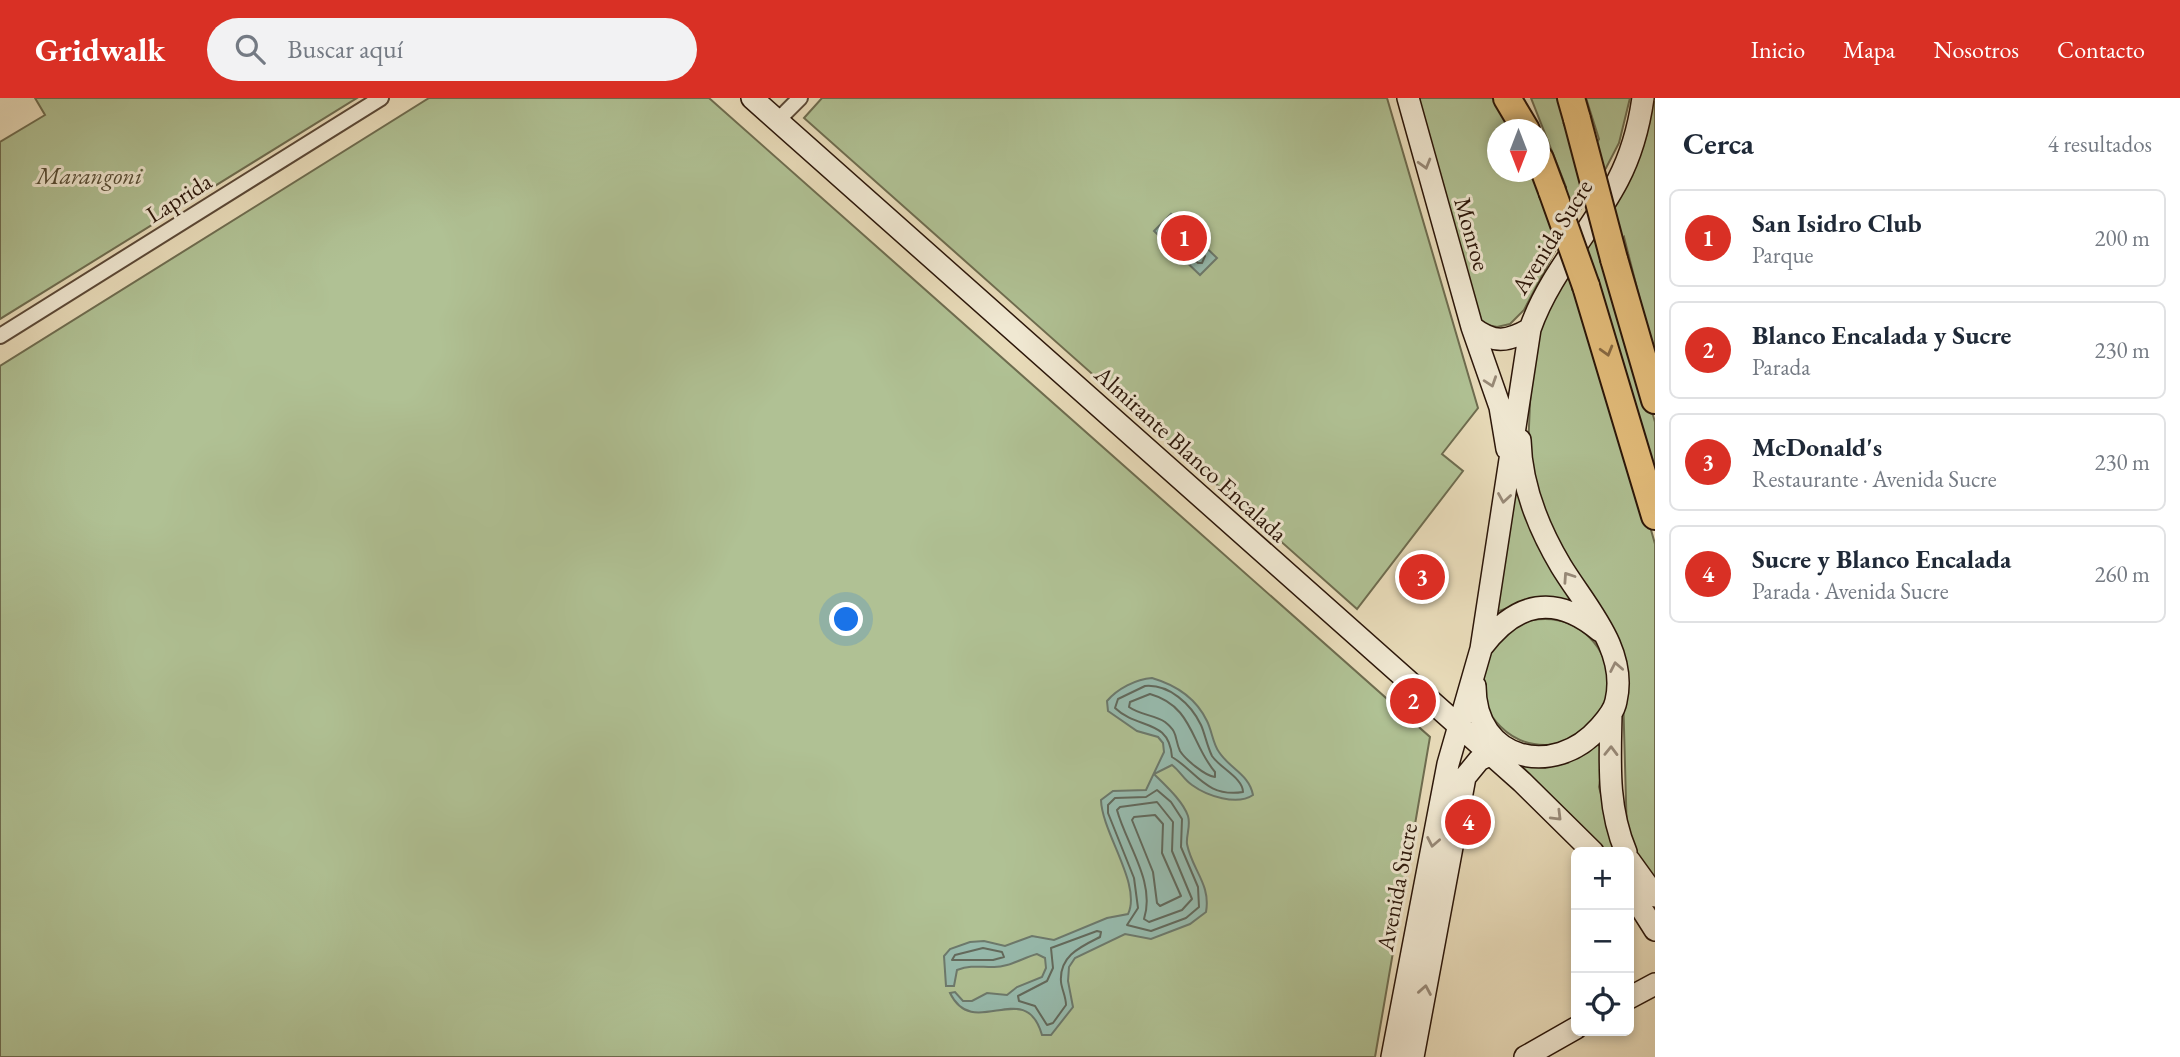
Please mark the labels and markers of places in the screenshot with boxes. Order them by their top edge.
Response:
pin: 1 [1161,212,1207,264]
pin: 3 [1399,551,1445,603]
pin: 2 [1390,675,1436,727]
pin: 4 [1445,796,1491,848]

